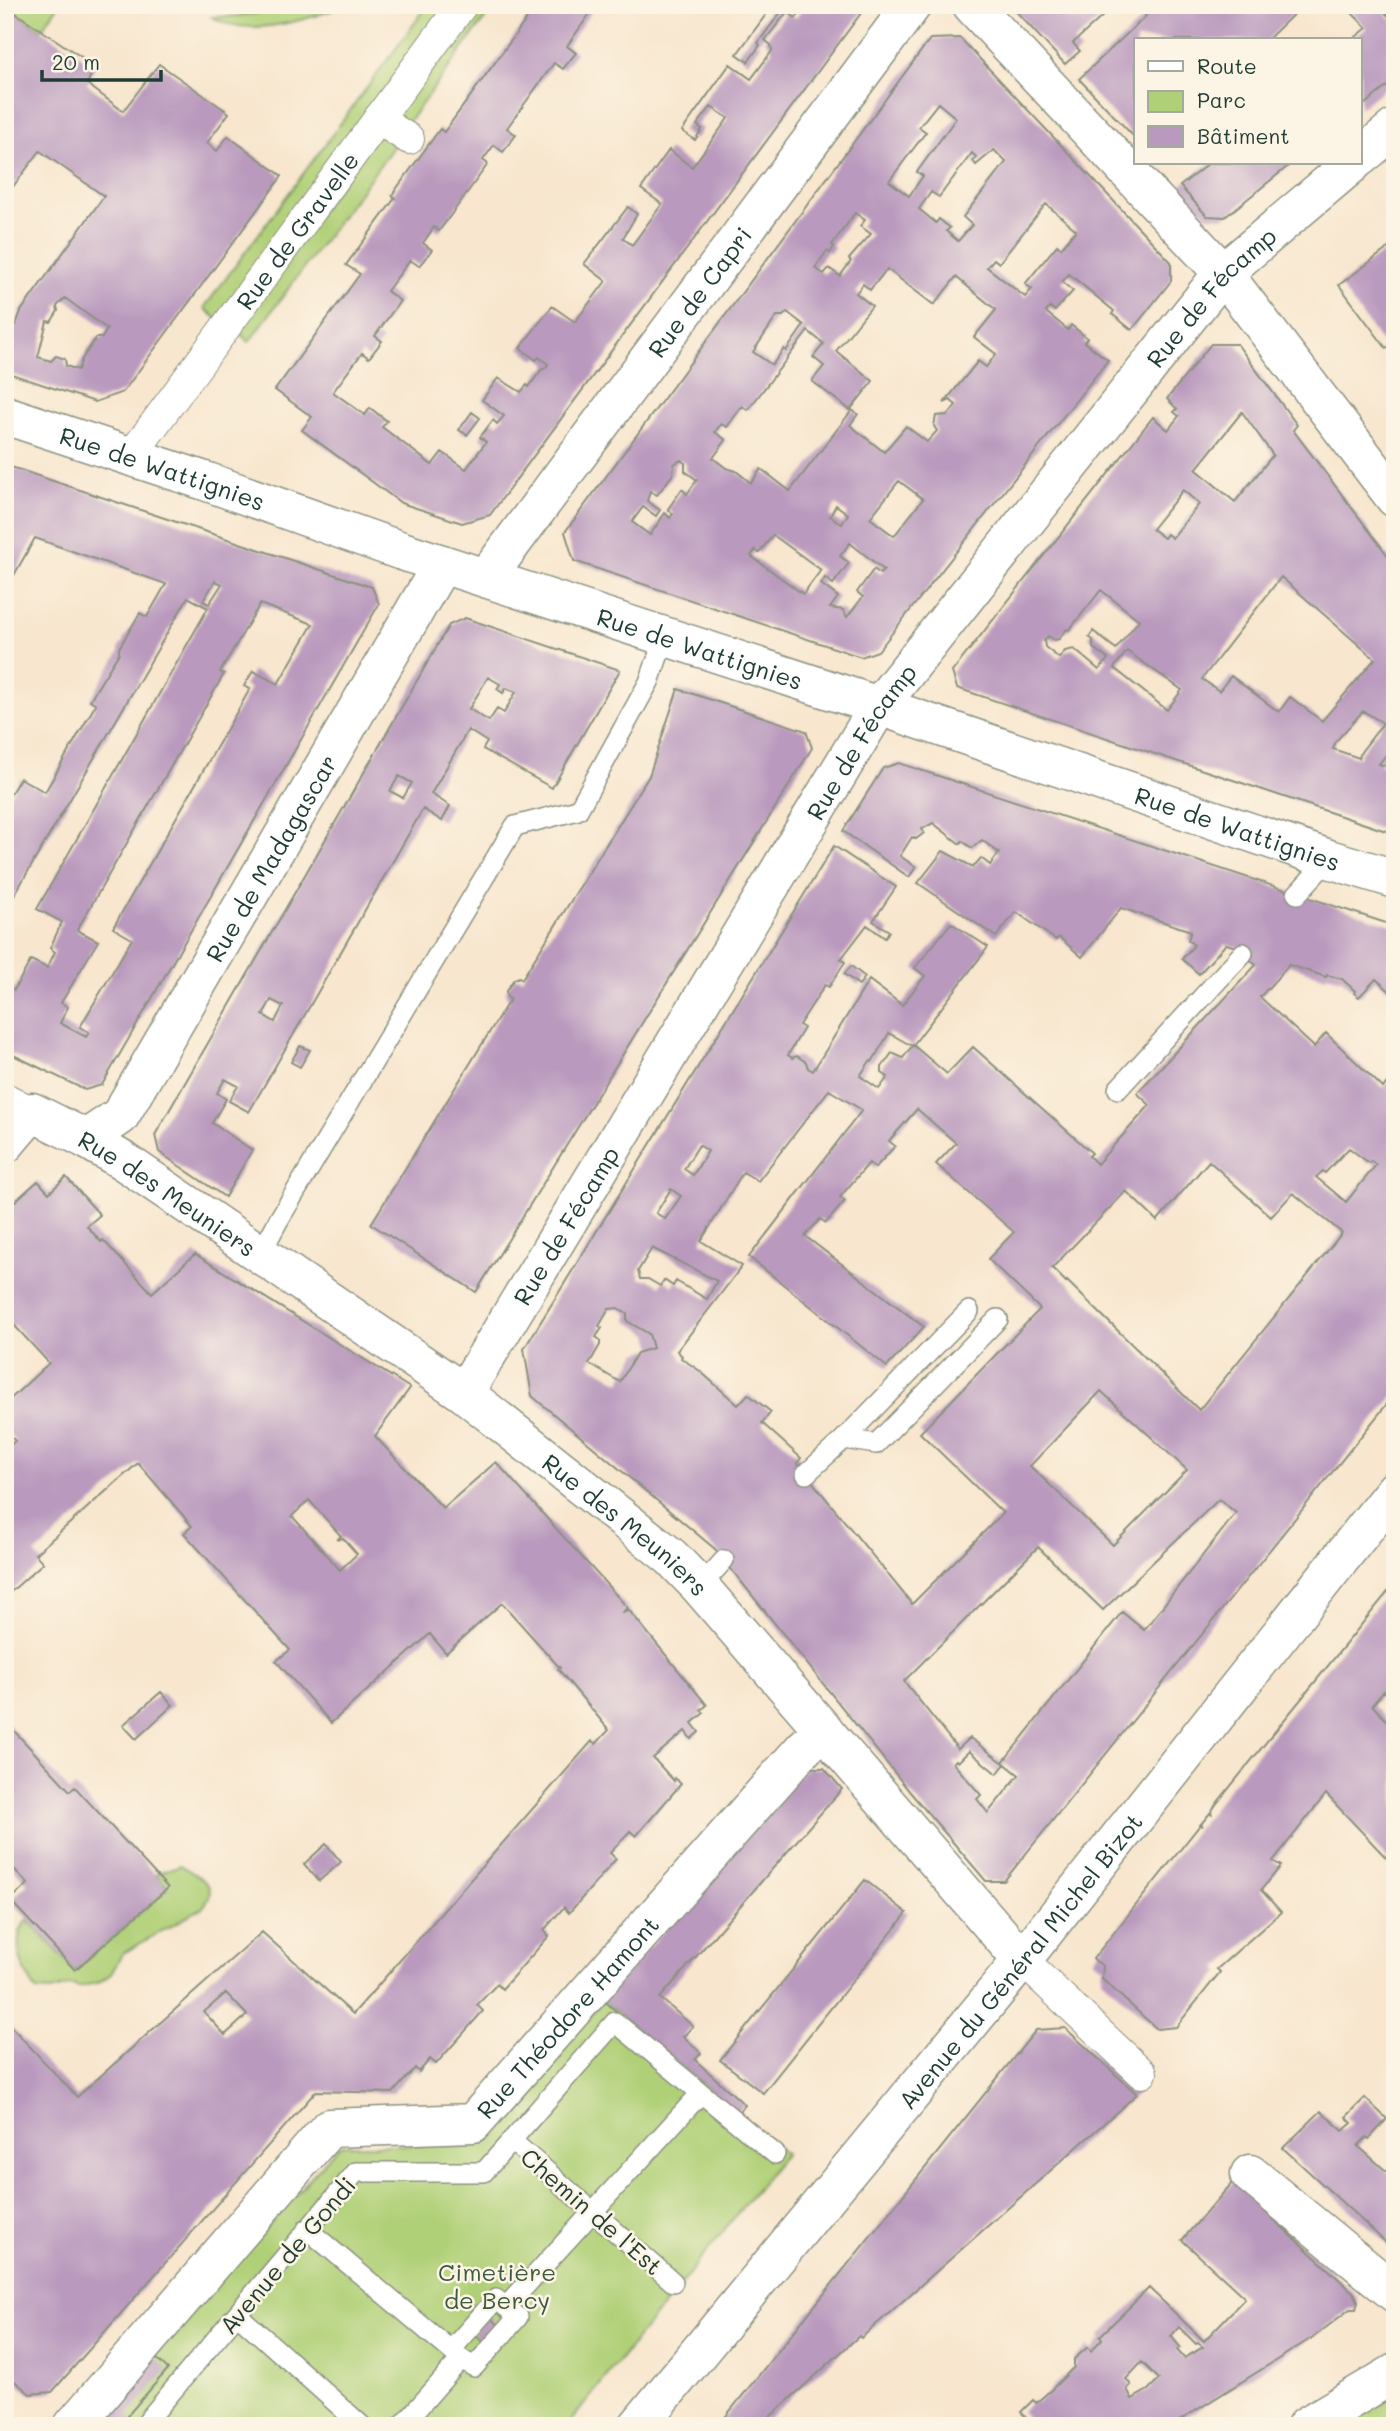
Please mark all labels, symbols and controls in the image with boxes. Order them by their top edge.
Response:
scale bar [42,38,161,82]
legend [1134,38,1362,164]
text: 20 m [52,48,100,75]
text: Route [1197,52,1257,79]
text: Parc [1197,86,1246,113]
text: Bâtiment [1197,122,1289,149]
street label: Rue de Gravelle [229,145,365,315]
street label: Rue de Capri [640,220,758,363]
street label: Rue de Fécamp [1139,220,1282,373]
street label: Rue de Wattignies [56,419,269,517]
street label: Rue de Wattignies [593,600,807,696]
street label: Rue de Fécamp [799,657,923,825]
street label: Rue de Madagascar [198,749,343,967]
street label: Rue de Wattignies [1131,779,1344,877]
street label: Rue des Meuniers [73,1123,263,1263]
street label: Rue de Fécamp [506,1140,625,1310]
street label: Rue des Meuniers [537,1446,716,1602]
street label: Avenue du Général Michel Bizot [891,1806,1148,2115]
street label: Rue Théodore Hamont [469,1909,665,2124]
street label: Chemin de l'Est [515,2141,669,2281]
street label: Avenue de Gondi [212,2170,362,2340]
park label: Cimetière de Bercy [438,2256,556,2315]

